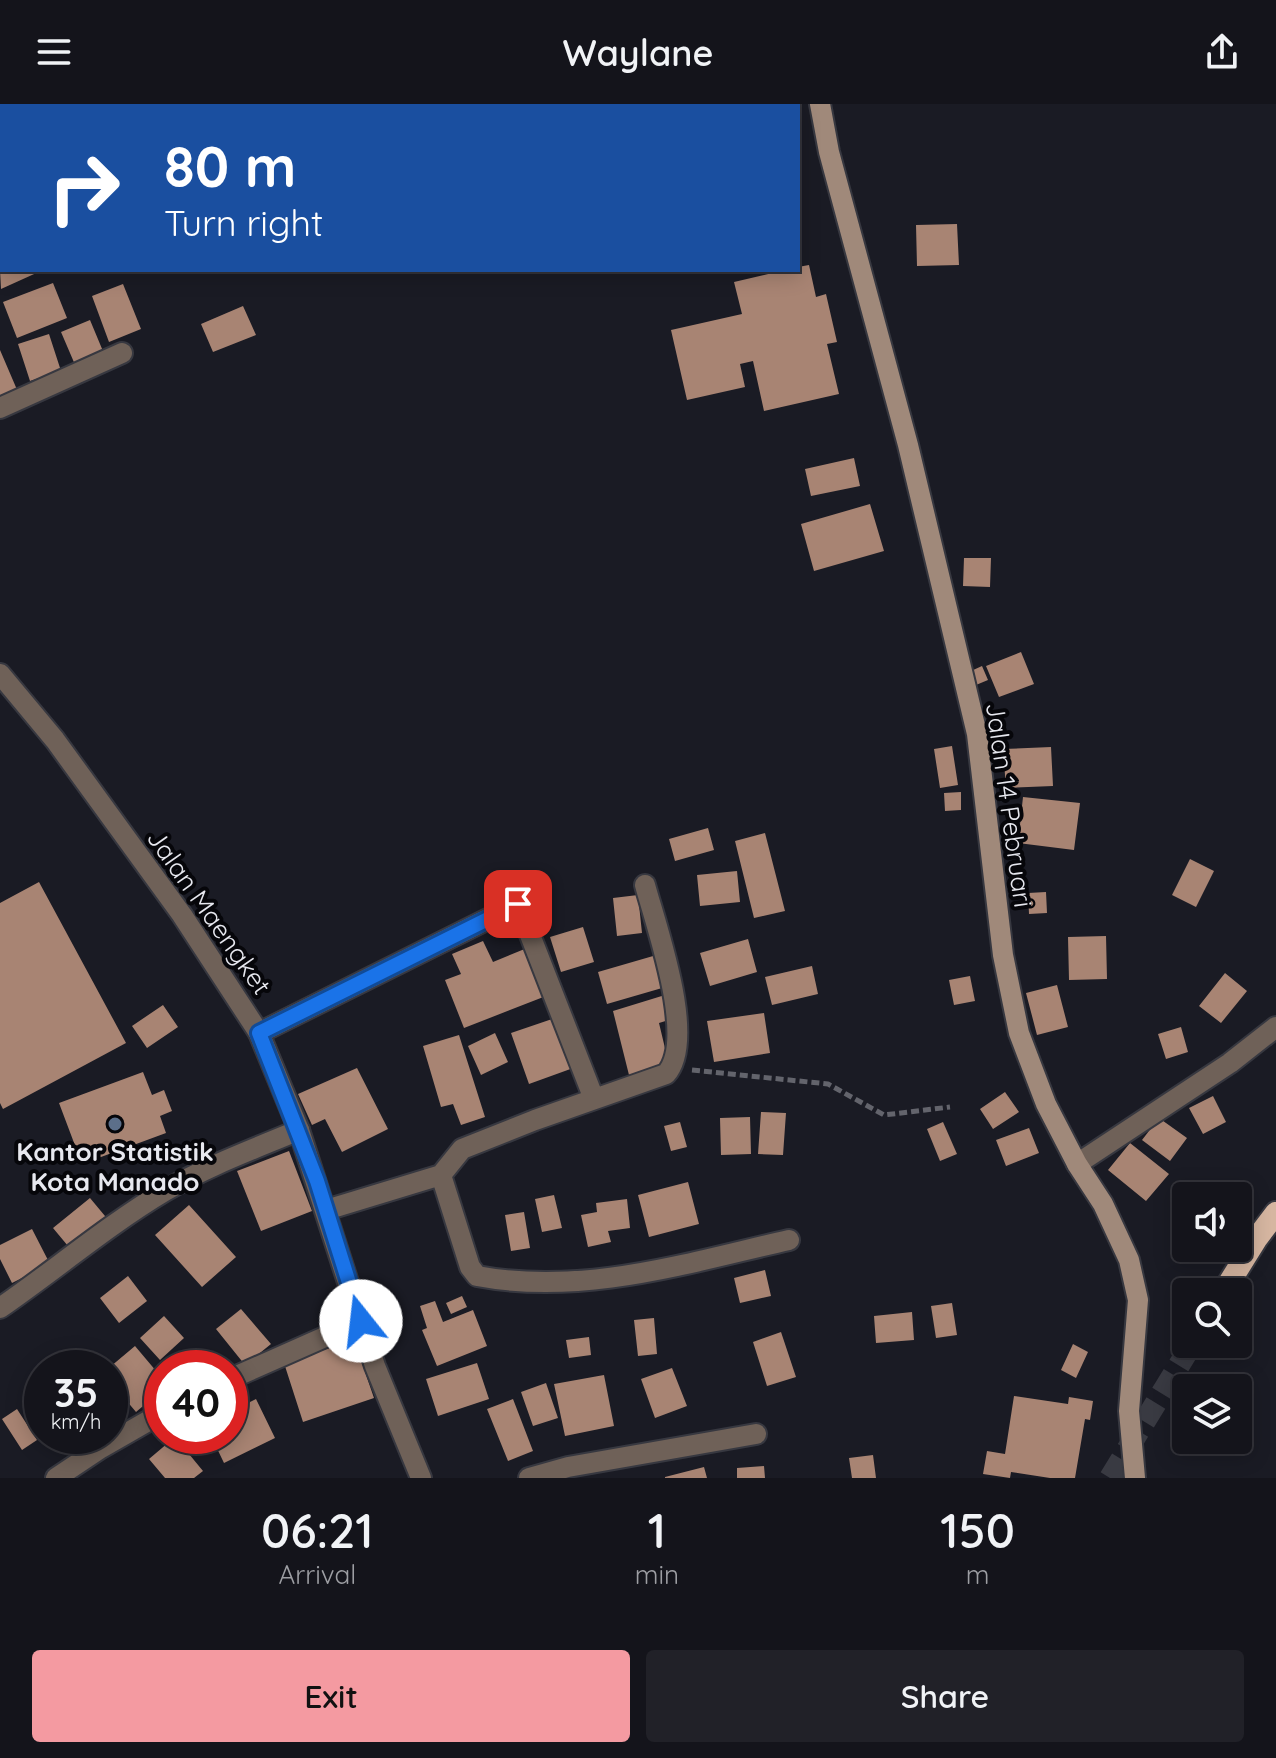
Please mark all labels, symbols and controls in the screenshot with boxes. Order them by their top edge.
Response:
icon: menu [32,30,76,74]
text: Waylane [563,30,713,75]
icon: share [1200,30,1244,74]
text: 80 m [164,131,296,201]
icon: right [32,136,136,240]
text: Turn right [164,200,323,245]
street label: Jalan 14 Pebruari [979,700,1040,909]
street label: Jalan Maengket [140,823,279,1001]
pin [484,870,552,938]
icon: arrive [496,882,540,926]
marker: Kantor Statistik Kota Manado [106,1115,124,1133]
place label: Kantor Statistik Kota Manado [16,1135,214,1198]
map controls [1172,1182,1252,1454]
button: sound [1172,1182,1252,1262]
button: search [1172,1278,1252,1358]
position arrow [319,1279,403,1363]
speed limit sign: 40 [144,1350,248,1454]
text: 35 [54,1367,98,1417]
button: layers [1172,1374,1252,1454]
text: km/h [51,1409,101,1434]
text: 06:21 [261,1500,374,1560]
text: 1 [648,1500,666,1560]
text: 150 [940,1500,1015,1560]
text: Arrival [278,1558,356,1591]
text: min [635,1558,679,1591]
text: m [966,1558,989,1591]
button: Exit [32,1650,630,1742]
button: Share [646,1650,1244,1742]

